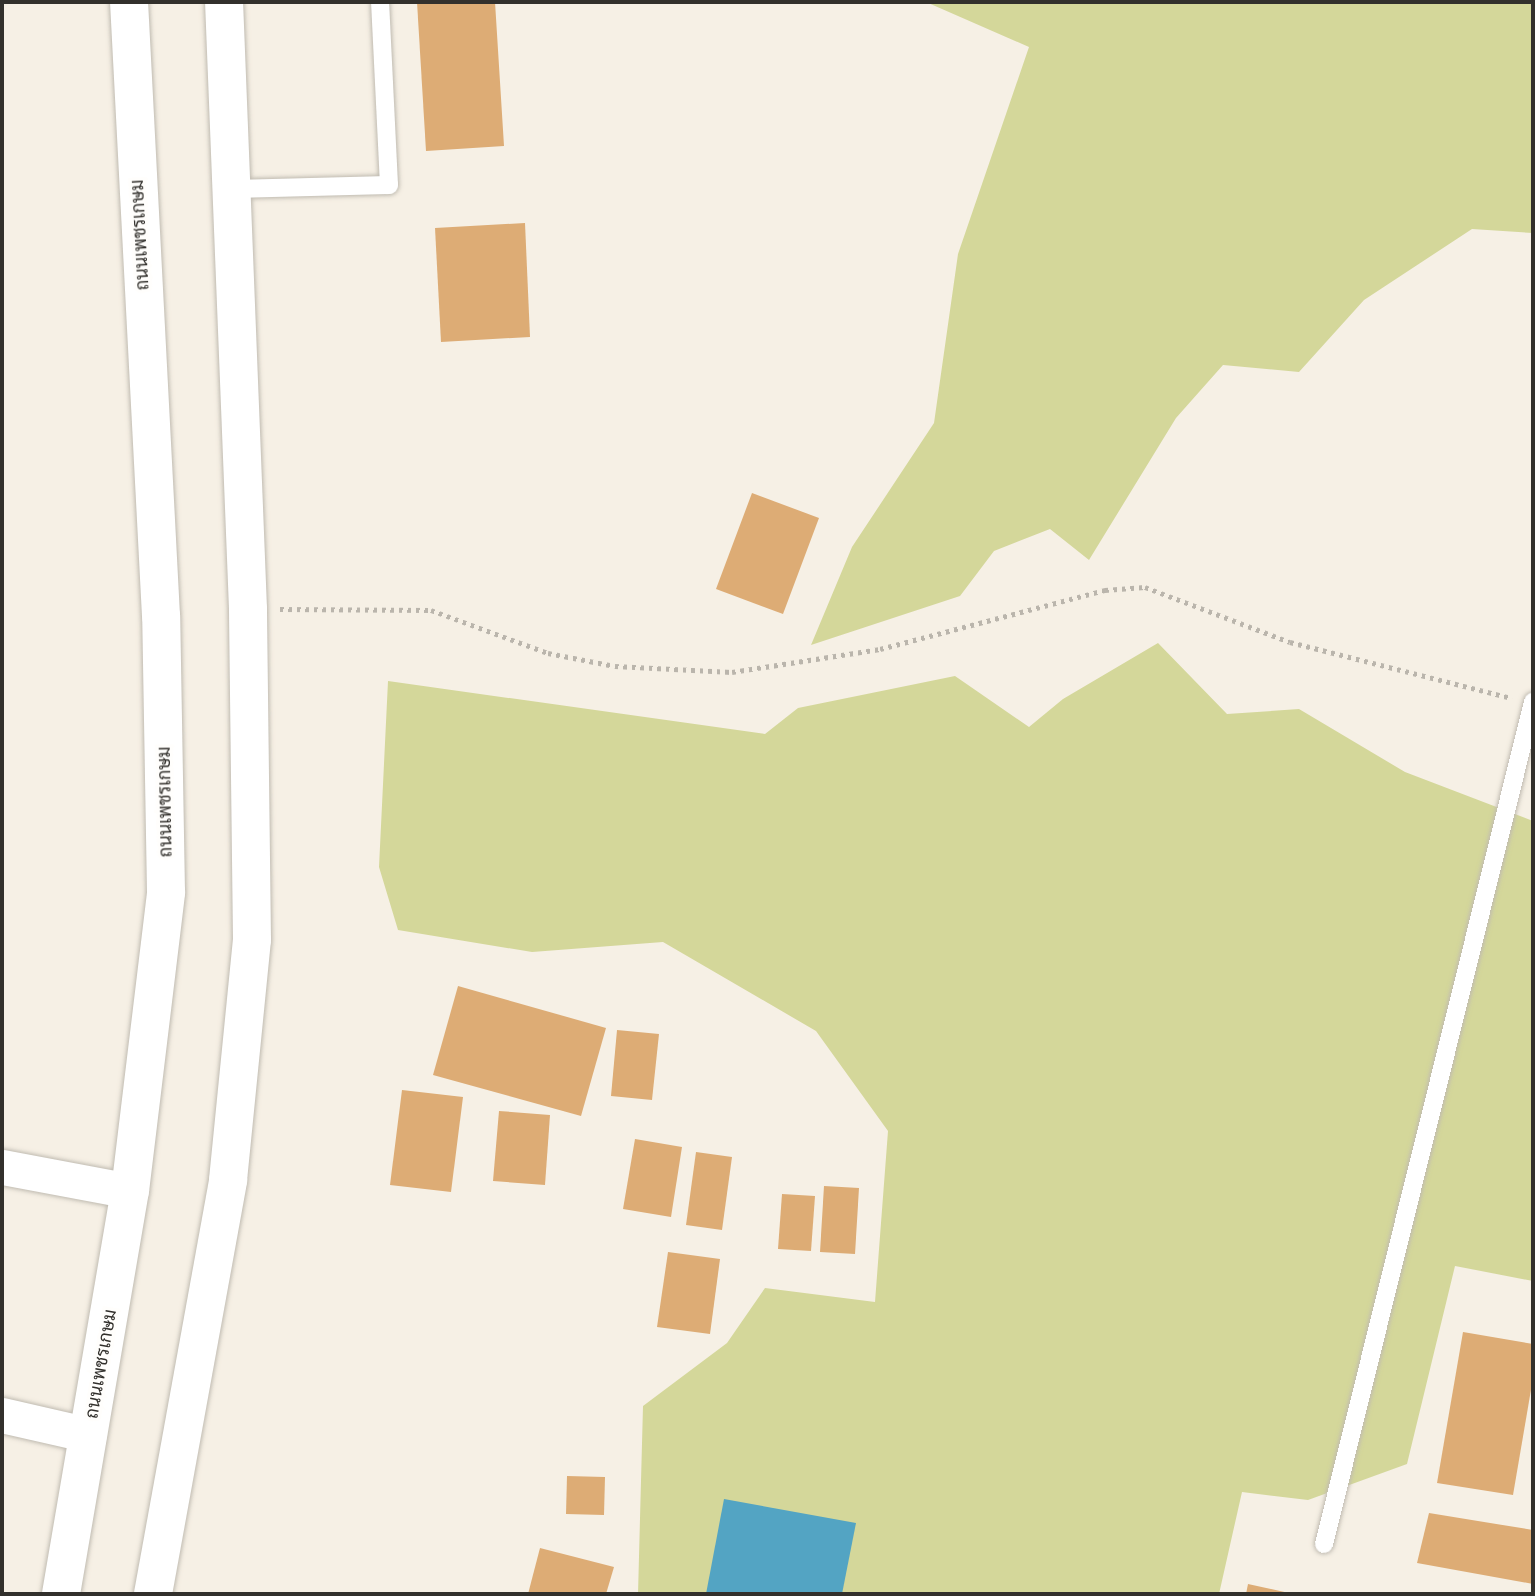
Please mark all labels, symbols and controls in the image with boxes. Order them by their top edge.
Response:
street label: ถนนเพชรเกษม [126,179,154,291]
street label: ถนนเพชรเกษม [153,746,177,858]
street label: ถนนเพชรเกษม [81,1308,121,1420]

